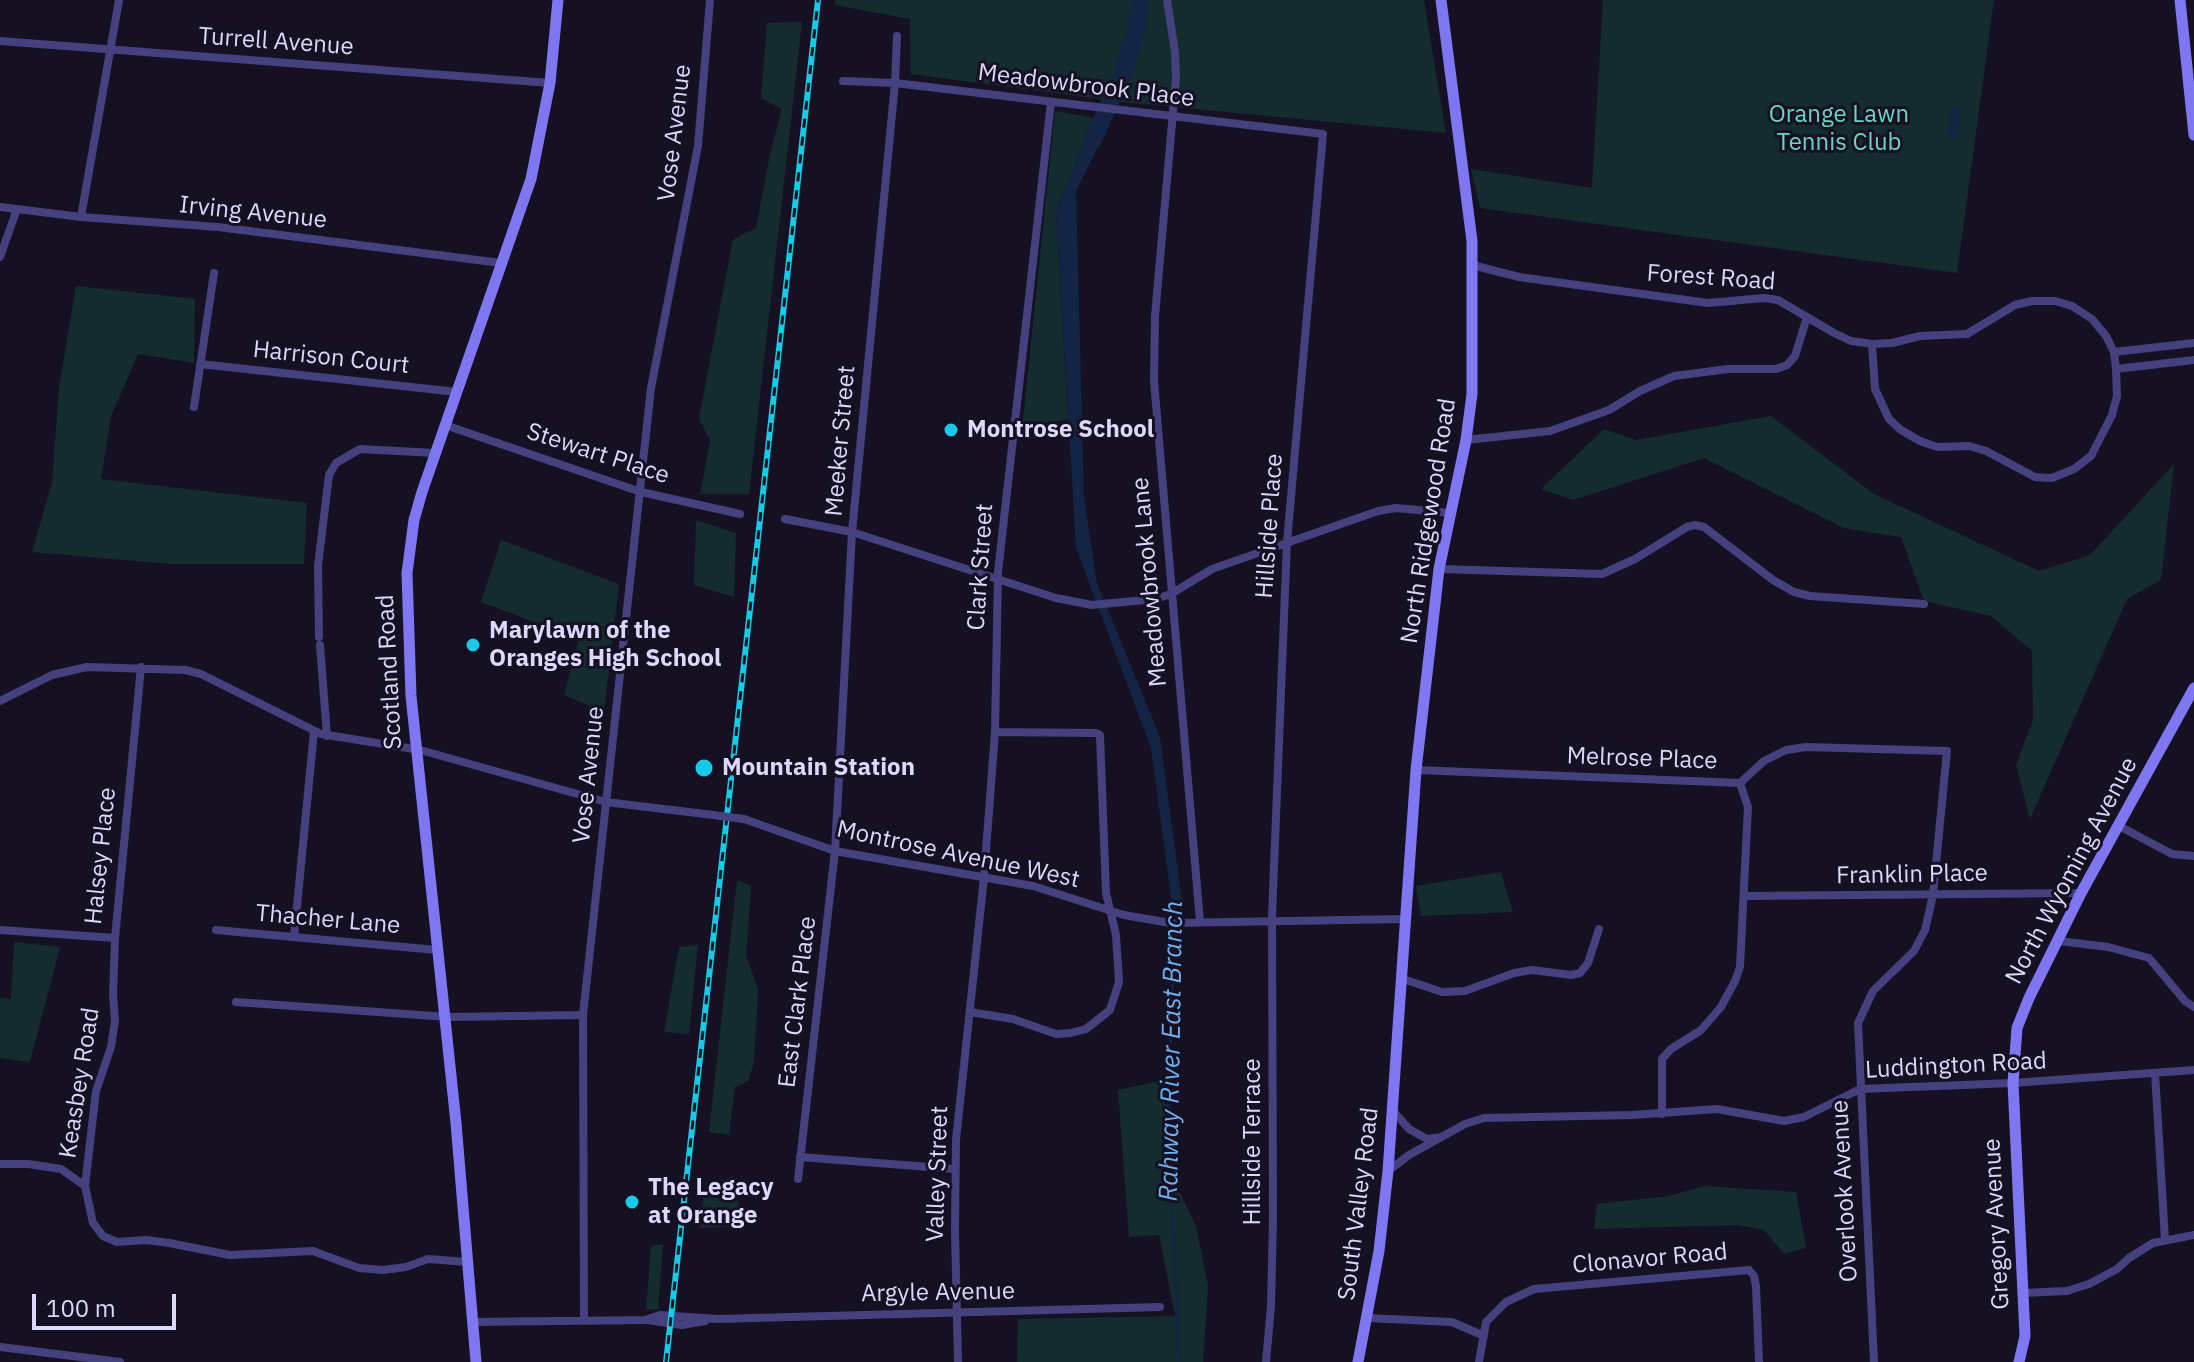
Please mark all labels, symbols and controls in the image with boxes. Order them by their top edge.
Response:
street label: Turrell Avenue [197,22,355,62]
street label: Meadowbrook Place [976,58,1196,114]
street label: Vose Avenue [652,63,698,203]
park label: Orange Lawn Tennis Club [1769,101,1909,157]
street label: Irving Avenue [178,191,328,235]
street label: Forest Road [1646,259,1776,297]
street label: Harrison Court [251,335,411,381]
street label: Meeker Street [820,364,862,518]
street label: North Ridgewood Road [1395,396,1463,646]
place label: Montrose School [967,416,1154,444]
street label: Stewart Place [523,417,673,491]
marker: Montrose School [942,421,960,439]
street label: Hillside Place [1251,453,1289,599]
street label: Meadowbrook Lane [1126,476,1174,688]
street label: Clark Street [962,503,1000,631]
street label: Scotland Road [372,594,408,750]
place label: Marylawn of the Oranges High School [489,617,721,673]
marker: Marylawn of the Oranges High School [464,636,482,654]
street label: Vose Avenue [567,705,611,845]
street label: Melrose Place [1566,742,1718,776]
street label: North Wyoming Avenue [2000,753,2144,989]
place label: Mountain Station [722,754,915,782]
marker: Mountain Station [693,757,715,779]
street label: Halsey Place [79,786,123,926]
street label: Montrose Avenue West [834,815,1082,895]
street label: Franklin Place [1836,859,1988,891]
street label: Thacher Lane [254,899,402,941]
water label: Rahway River East Branch [1154,900,1190,1202]
street label: East Clark Place [773,915,823,1089]
street label: Keasbey Road [54,1006,106,1160]
street label: Luddington Road [1864,1047,2048,1085]
street label: Hillside Terrace [1239,1058,1267,1226]
street label: Overlook Avenue [1826,1099,1864,1283]
street label: Valley Street [921,1105,955,1243]
street label: South Valley Road [1333,1106,1385,1302]
street label: Gregory Avenue [1978,1138,2016,1310]
place label: The Legacy at Orange [648,1174,774,1230]
marker: The Legacy at Orange [623,1193,641,1211]
street label: Clonavor Road [1571,1238,1729,1280]
street label: Argyle Avenue [861,1277,1015,1309]
scale bar [36,1278,180,1328]
text: 100 m [46,1292,116,1324]

